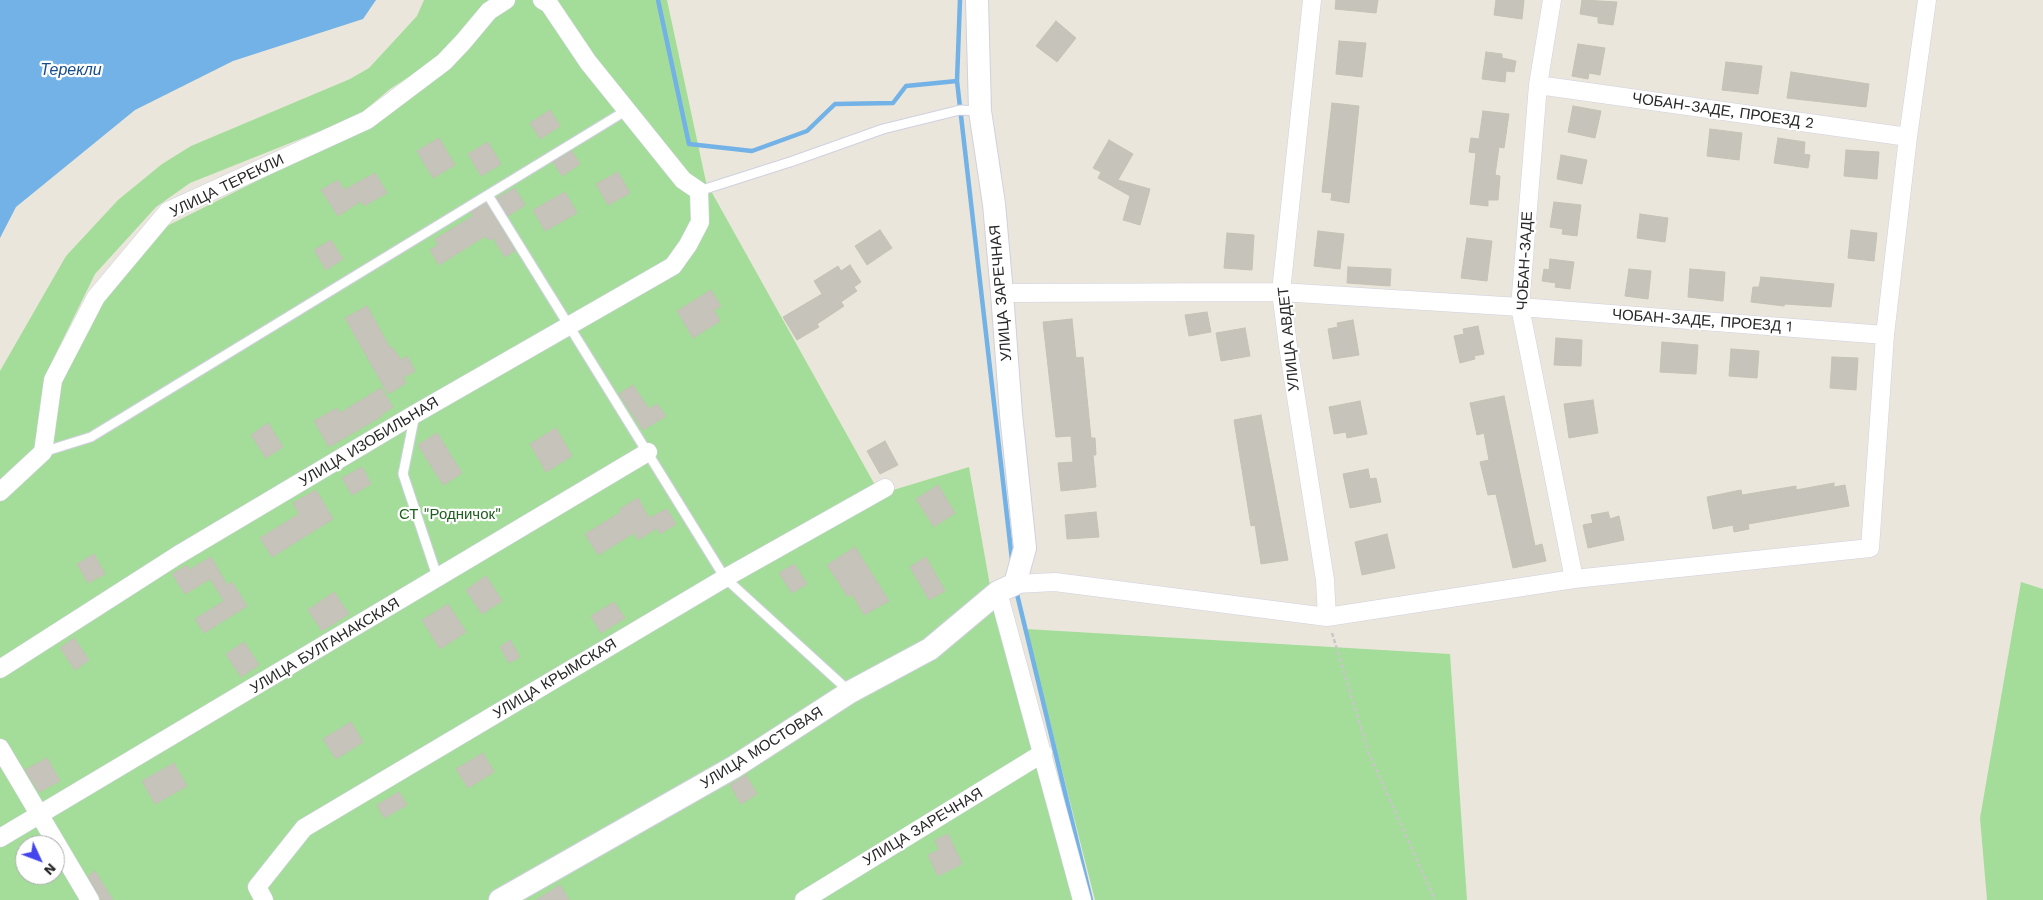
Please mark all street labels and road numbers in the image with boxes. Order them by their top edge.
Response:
street label: ЧОБАН-ЗАДЕ, ПРОЕЗД 2 [1631,89,1815,133]
street label: УЛИЦА ТЕРЕКЛИ [167,151,287,221]
street label: ЧОБАН-ЗАДЕ [1513,211,1537,311]
street label: УЛИЦА ЗАРЕЧНАЯ [986,224,1016,362]
street label: УЛИЦА АВДЕТ [1275,286,1303,392]
street label: ЧОБАН-ЗАДЕ, ПРОЕЗД 1 [1611,306,1793,336]
street label: УЛИЦА ИЗОБИЛЬНАЯ [296,393,442,491]
street label: УЛИЦА БУЛГАНАКСКАЯ [247,594,403,698]
street label: УЛИЦА КРЫМСКАЯ [490,635,620,723]
street label: УЛИЦА МОСТОВАЯ [697,703,827,793]
street label: УЛИЦА ЗАРЕЧНАЯ [860,784,986,870]

